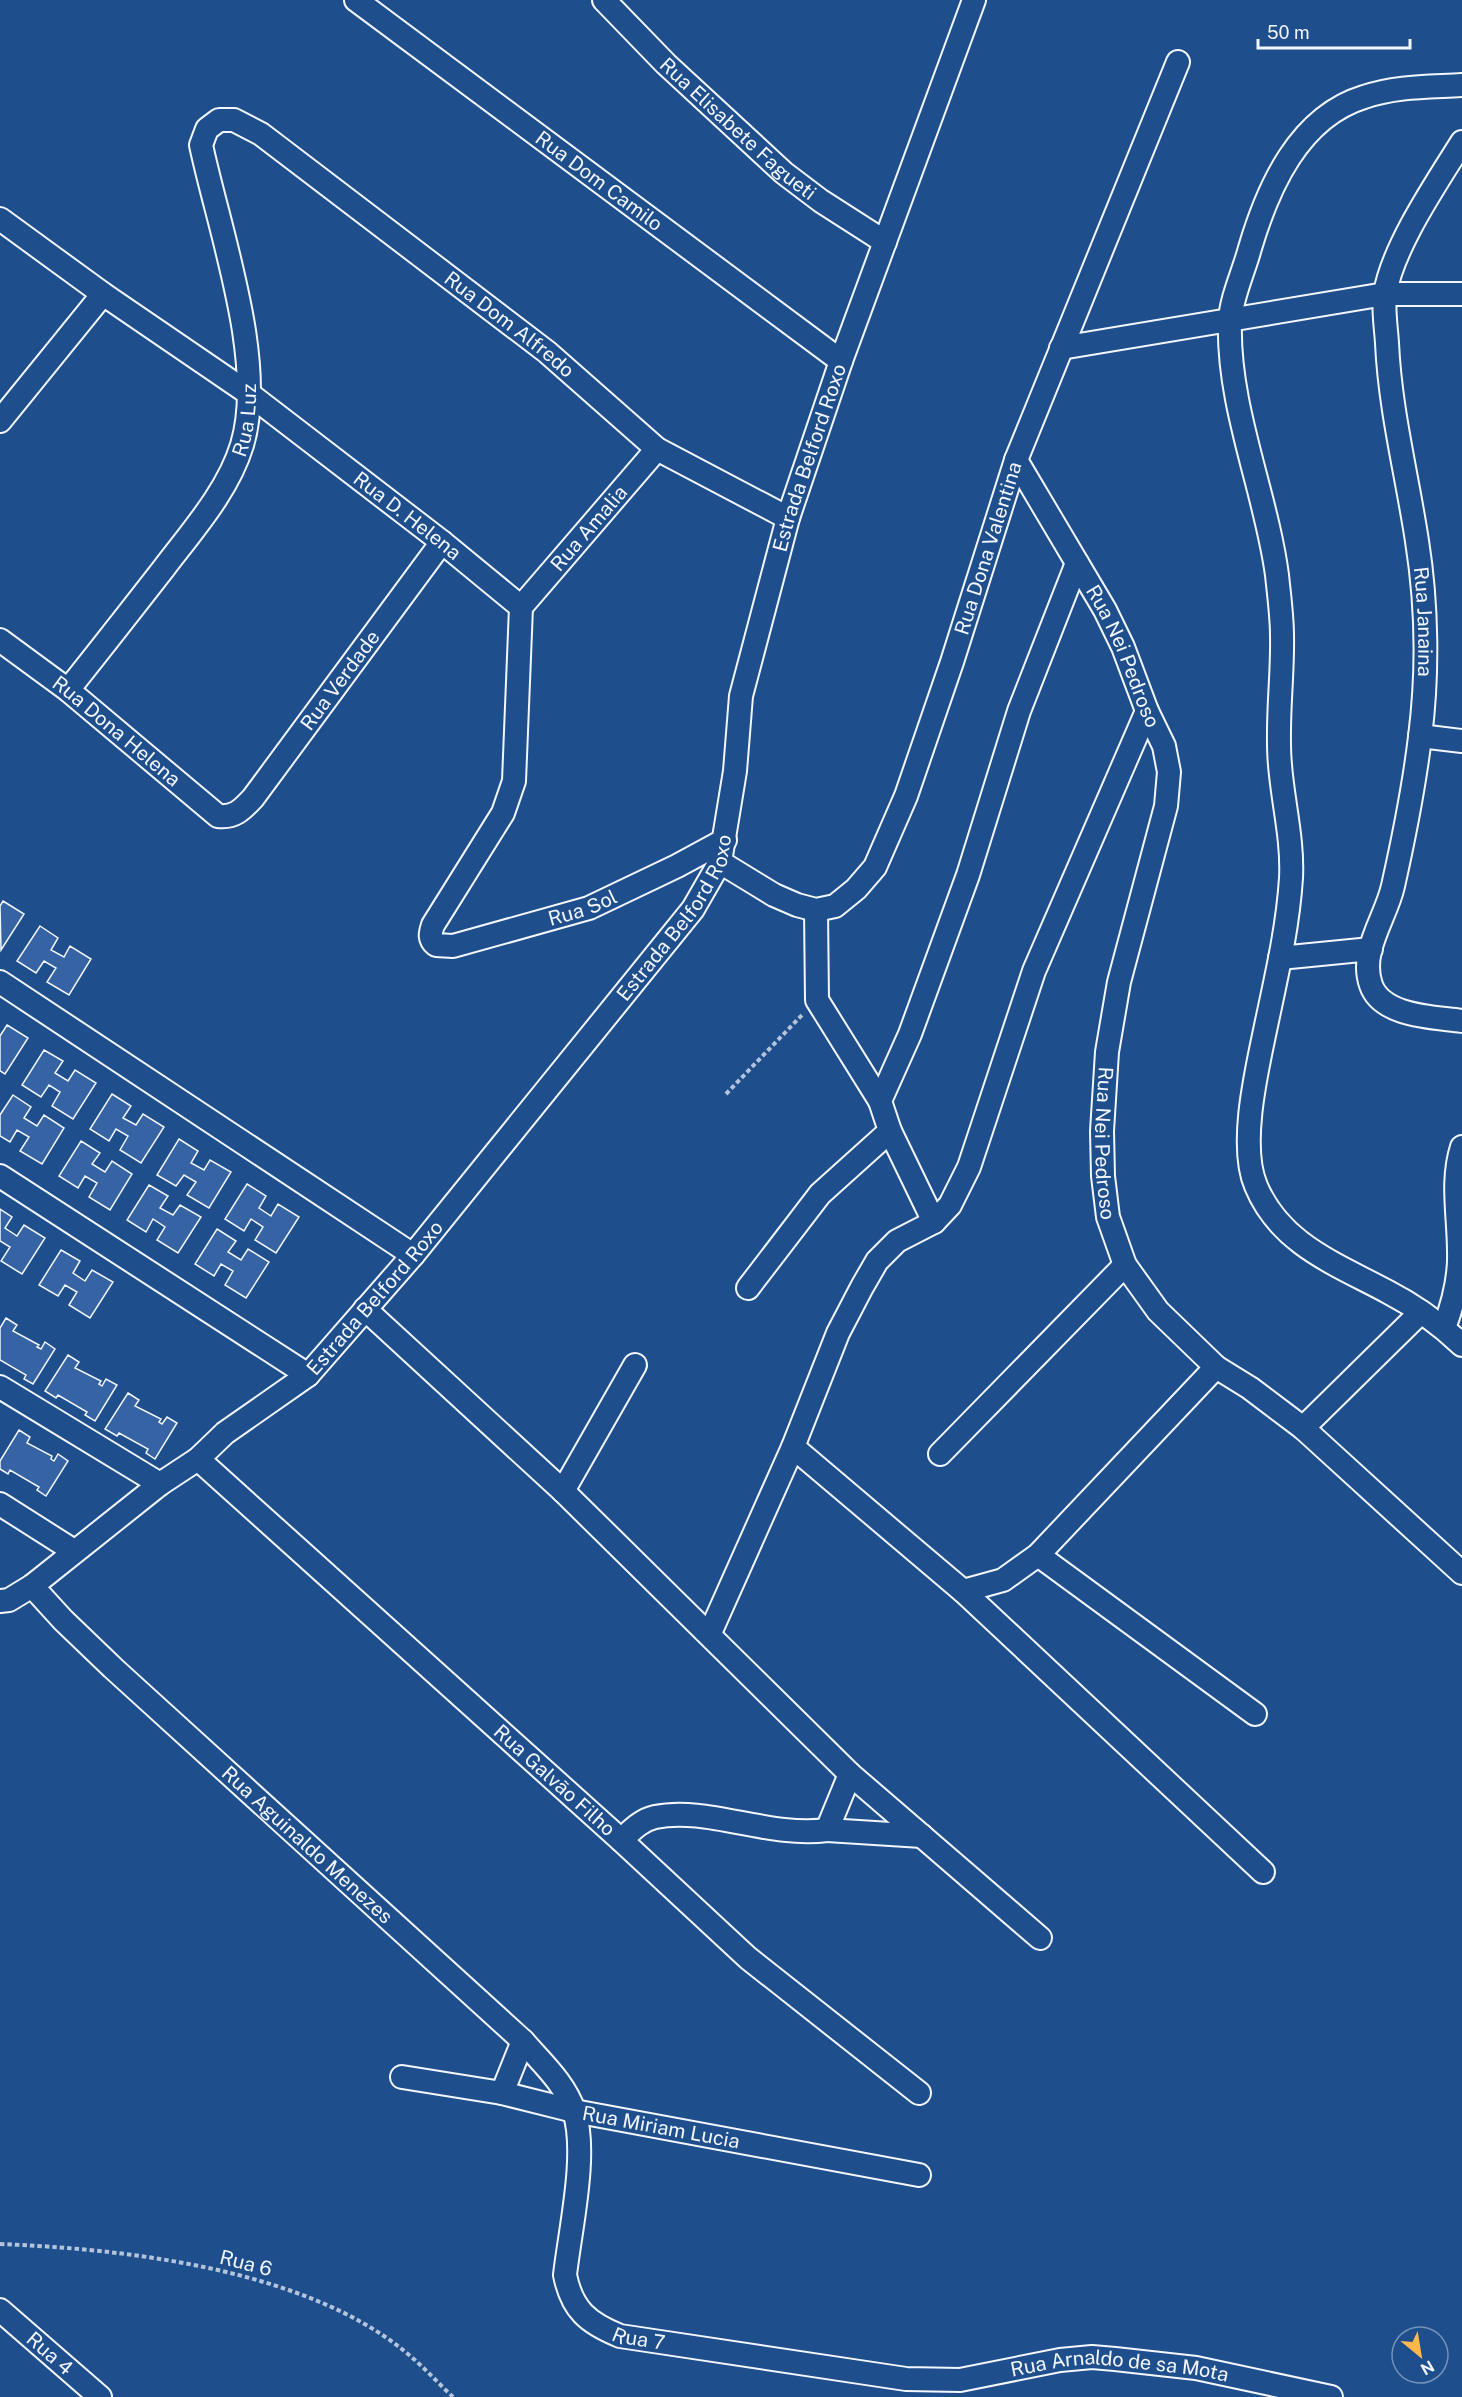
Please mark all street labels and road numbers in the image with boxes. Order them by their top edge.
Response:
street label: Rua Elisabete Fagueti [655,52,821,205]
street label: Rua Dom Camilo [531,126,667,236]
street label: Rua Dom Alfredo [440,266,579,382]
street label: Estrada Belford Roxo [768,361,851,554]
street label: Rua Luz [227,383,261,460]
street label: Rua Dona Valentina [949,459,1027,638]
street label: Rua D. Helena [349,466,466,565]
street label: Rua Amalia [545,480,632,576]
street label: Rua Janaina [1409,566,1437,677]
street label: Rua Nei Pedroso [1081,581,1165,731]
street label: Rua Verdade [295,625,385,735]
street label: Rua Dona Helena [48,671,186,791]
street label: Estrada Belford Roxo [612,833,736,1006]
street label: Rua Sol [545,884,621,931]
street label: Rua Nei Pedroso [1090,1066,1120,1221]
street label: Estrada Belford Roxo [302,1216,448,1380]
street label: Rua Galvão Filho [489,1719,620,1841]
street label: Rua Aguinaldo Menezes [217,1761,398,1928]
street label: Rua Miriam Lucia [580,2101,742,2154]
street label: Rua 6 [217,2245,275,2281]
street label: Rua 7 [609,2322,667,2355]
street label: Rua 4 [22,2327,78,2380]
street label: Rua Arnaldo de sa Mota [1008,2345,1231,2387]

